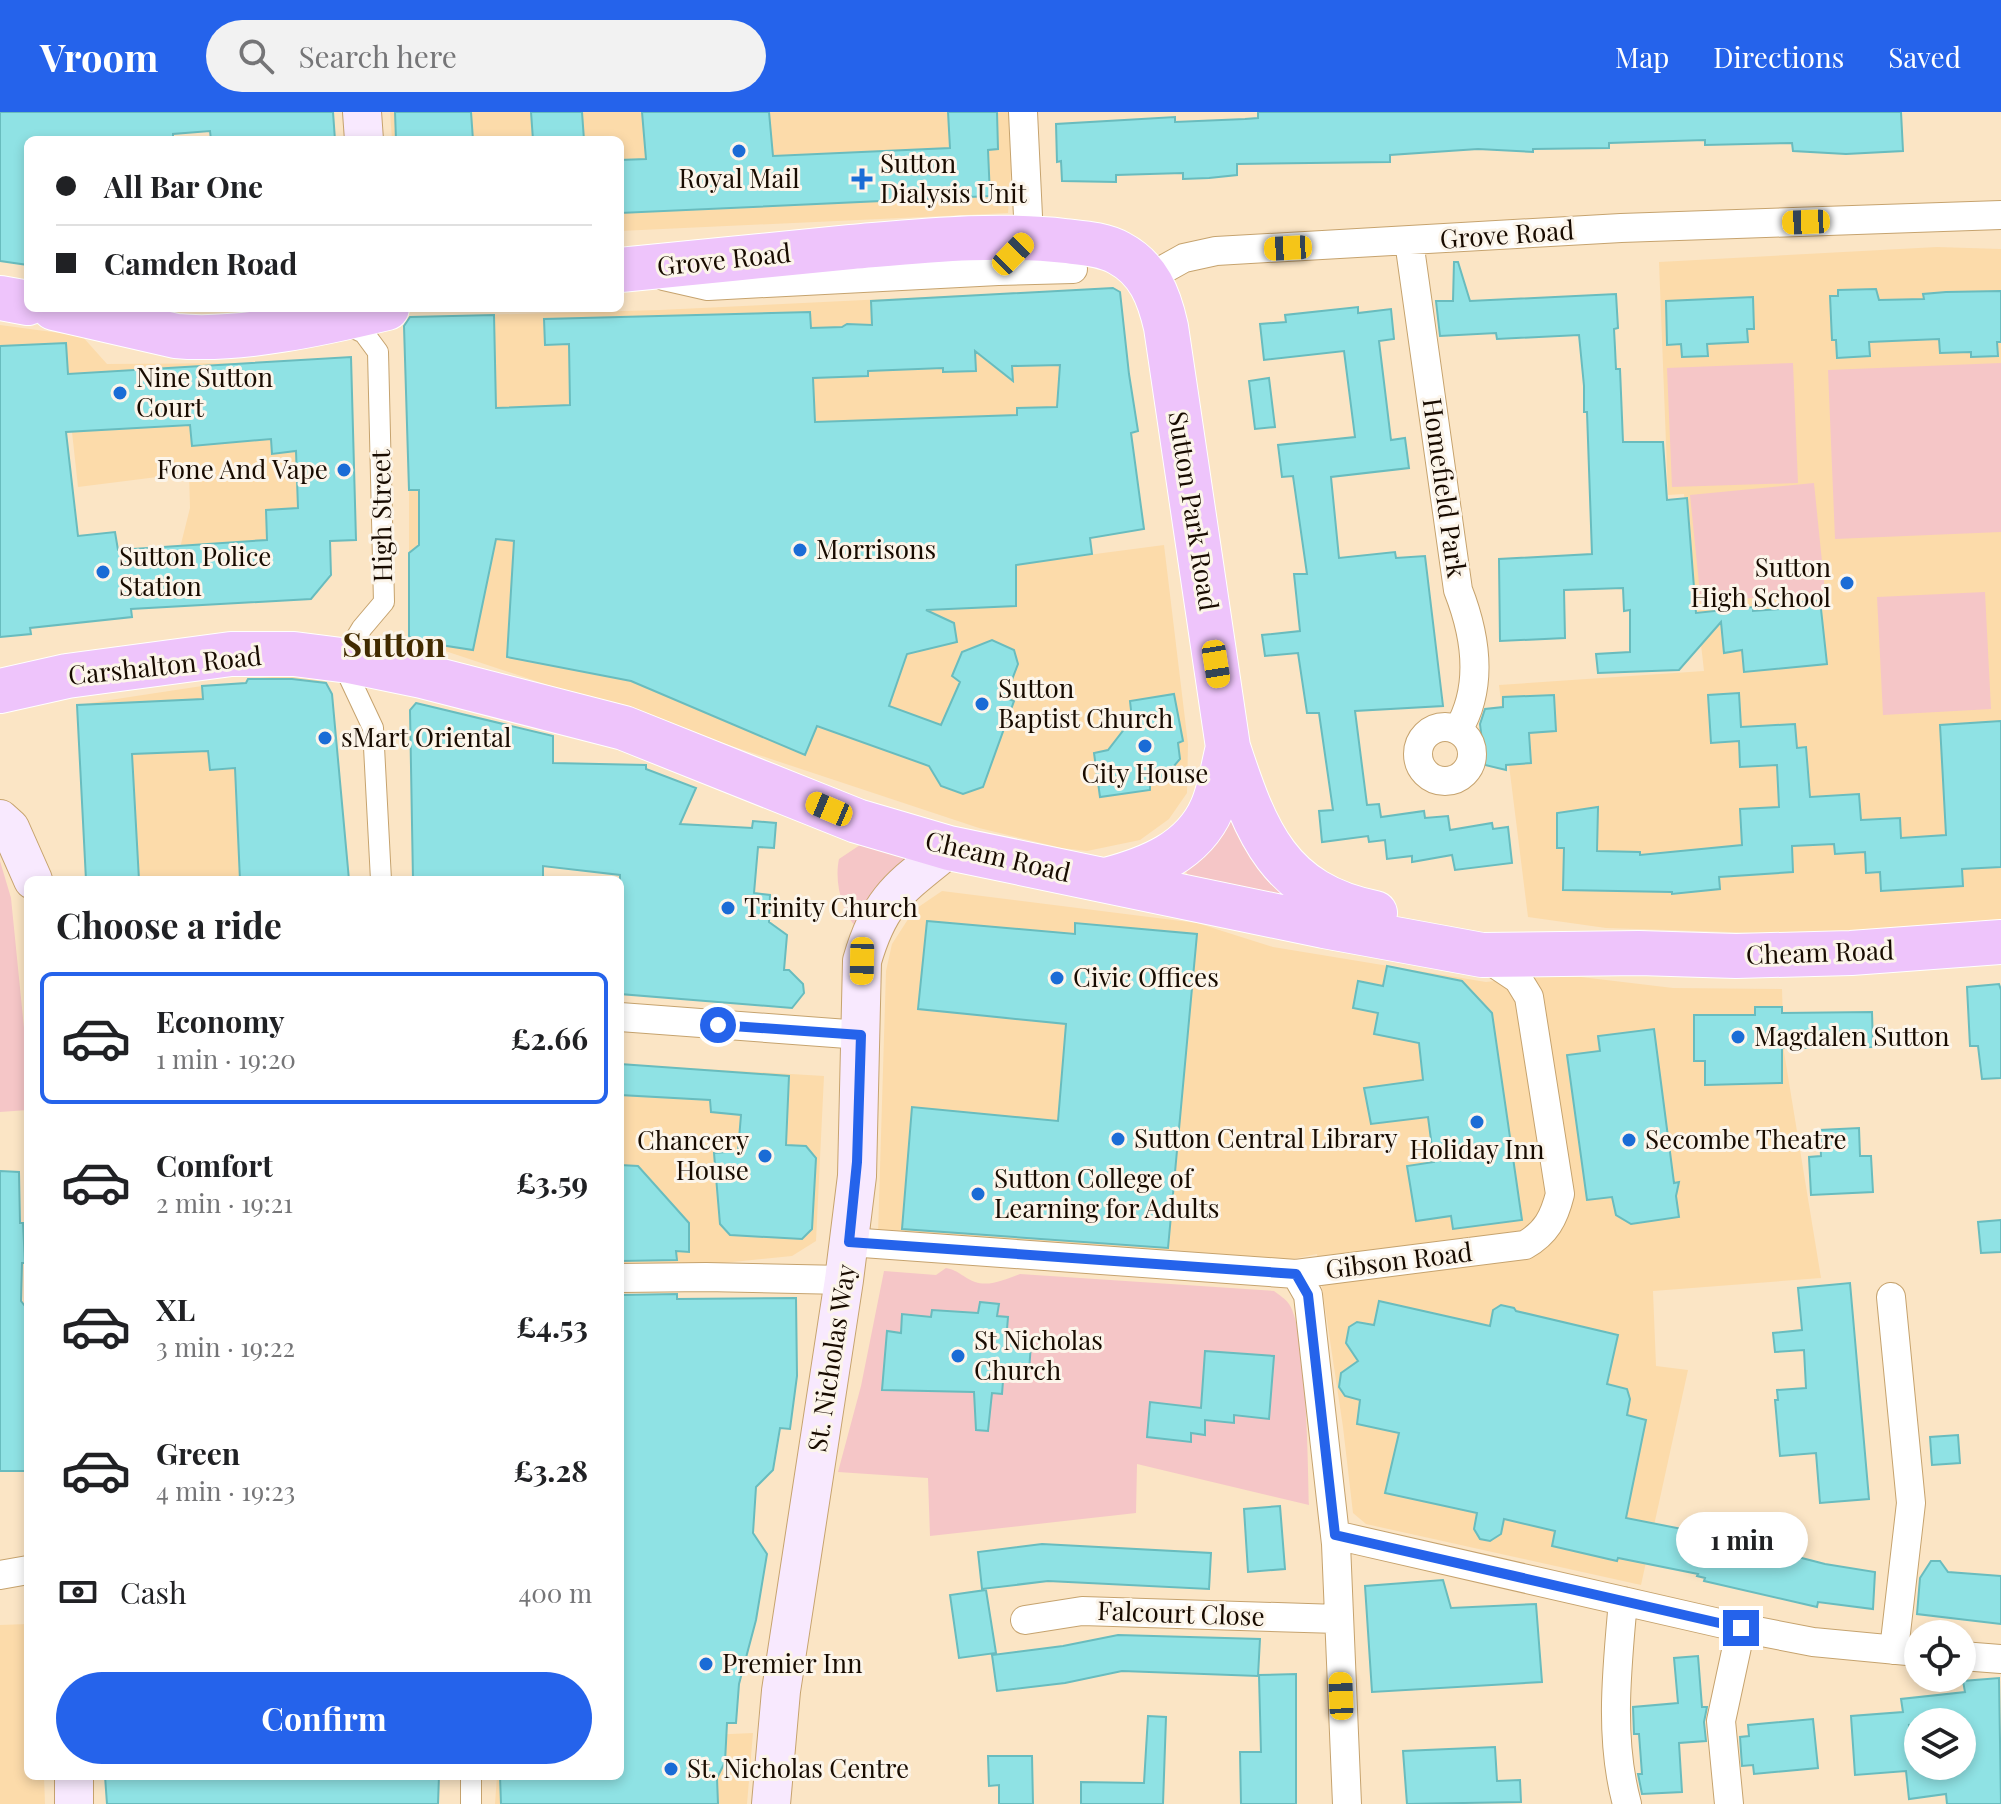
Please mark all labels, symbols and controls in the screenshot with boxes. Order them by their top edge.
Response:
search box [206,20,766,92]
text: Vroom [40,31,158,82]
icon: search [234,34,278,78]
text: Search here [298,36,457,76]
text: Map [1615,38,1669,75]
text: Directions [1713,38,1844,75]
text: Saved [1888,38,1961,75]
marker: Royal Mail [730,142,748,160]
place label: Sutton Dialysis Unit [880,145,1028,210]
place label: Royal Mail [678,160,800,195]
text: All Bar One [104,166,263,206]
marker: Sutton Dialysis Unit [851,168,873,190]
car [1782,209,1830,235]
street label: Grove Road [1439,211,1575,256]
car [988,228,1038,280]
street label: Grove Road [655,234,793,283]
car [1263,235,1313,261]
text: Camden Road [104,243,297,283]
place label: Nine Sutton Court [136,359,274,424]
marker: Nine Sutton Court [111,384,129,402]
street label: Homefield Park [1416,396,1476,581]
street label: Sutton Park Road [1161,409,1228,613]
street label: High Street [362,449,399,583]
place label: Fone And Vape [157,451,328,486]
marker: Fone And Vape [335,461,353,479]
place label: Morrisons [816,531,936,566]
place label: Sutton Police Station [119,538,272,603]
marker: Morrisons [791,541,809,559]
place label: Sutton High School [1691,549,1831,614]
marker: Sutton Police Station [94,563,112,581]
marker: Sutton High School [1838,574,1856,592]
district label: Sutton [342,620,446,666]
street label: Carshalton Road [66,637,263,692]
car [1200,638,1232,690]
place label: Sutton Baptist Church [998,670,1173,735]
marker: Sutton Baptist Church [973,695,991,713]
place label: sMart Oriental [341,719,511,754]
marker: sMart Oriental [316,729,334,747]
marker: City House [1136,737,1154,755]
place label: City House [1082,755,1208,790]
car [802,789,856,829]
street label: Cheam Road [922,822,1074,889]
place label: Trinity Church [744,889,918,924]
marker: Trinity Church [719,899,737,917]
text: Choose a ride [56,900,282,948]
street label: Cheam Road [1745,931,1895,972]
car [850,937,874,985]
place label: Civic Offices [1073,959,1219,994]
marker: Civic Offices [1048,969,1066,987]
text: Economy [156,1001,285,1041]
icon: car [60,1002,132,1074]
route start [700,1007,736,1043]
text: £2.66 [511,1018,588,1058]
place label: Magdalen Sutton [1754,1018,1950,1053]
marker: Magdalen Sutton [1729,1028,1747,1046]
text: 1 min · 19:20 [156,1041,296,1076]
marker: Holiday Inn [1468,1113,1486,1131]
place label: Sutton Central Library [1134,1120,1398,1155]
place label: Secombe Theatre [1645,1121,1847,1156]
place label: Chancery House [637,1122,749,1187]
marker: Sutton Central Library [1109,1130,1127,1148]
place label: Holiday Inn [1410,1131,1545,1166]
marker: Secombe Theatre [1620,1131,1638,1149]
text: Comfort [156,1145,273,1185]
icon: car [60,1146,132,1218]
marker: Chancery House [756,1147,774,1165]
place label: Sutton College of Learning for Adults [994,1160,1219,1225]
text: £3.59 [516,1162,588,1202]
text: 2 min · 19:21 [156,1185,293,1220]
marker: Sutton College of Learning for Adults [969,1185,987,1203]
street label: Gibson Road [1323,1233,1474,1286]
street label: St. Nicholas Way [798,1261,863,1454]
text: XL [156,1289,195,1329]
icon: car [60,1290,132,1362]
text: £4.53 [516,1306,588,1346]
place label: St Nicholas Church [974,1322,1103,1387]
text: 3 min · 19:22 [156,1329,295,1364]
marker: St Nicholas Church [949,1347,967,1365]
text: Green [156,1433,240,1473]
icon: car [60,1434,132,1506]
text: £3.28 [513,1450,588,1490]
text: 4 min · 19:23 [156,1473,295,1508]
callout: 1 min [1675,1512,1807,1568]
text: 1 min [1710,1522,1774,1557]
icon: cash [56,1570,100,1614]
text: Cash [120,1572,187,1612]
text: 400 m [518,1575,592,1610]
street label: Falcourt Close [1097,1592,1265,1633]
route end [1723,1610,1759,1646]
map controls [1904,1620,1976,1780]
button: locate [1904,1620,1976,1692]
place label: Premier Inn [722,1645,863,1680]
marker: Premier Inn [697,1655,715,1673]
button: Confirm [56,1672,592,1764]
car [1328,1672,1354,1720]
button: layers [1904,1708,1976,1780]
place label: St. Nicholas Centre [687,1750,909,1785]
marker: St. Nicholas Centre [662,1760,680,1778]

